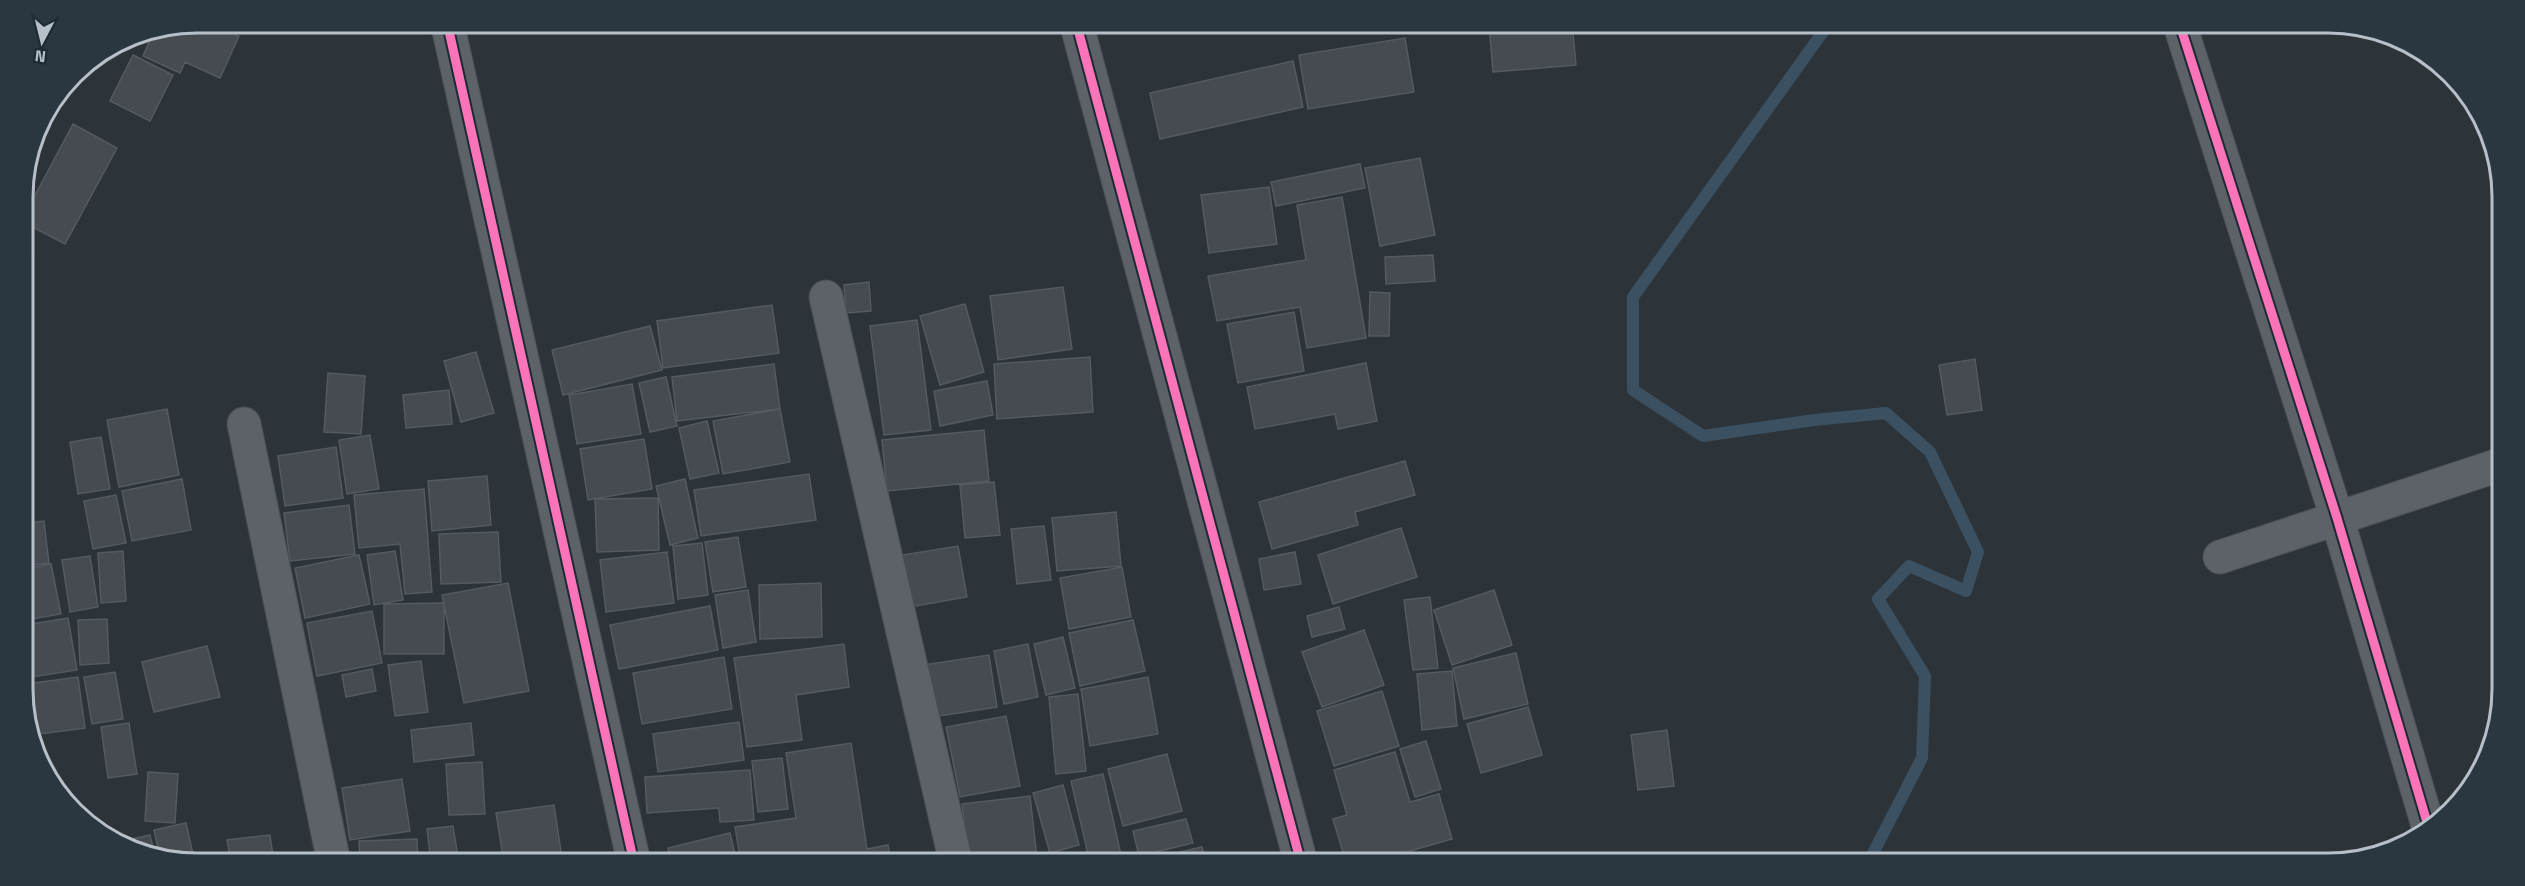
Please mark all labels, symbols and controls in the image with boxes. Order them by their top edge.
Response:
north arrow [12,12,72,72]
text: N [33,44,47,69]

